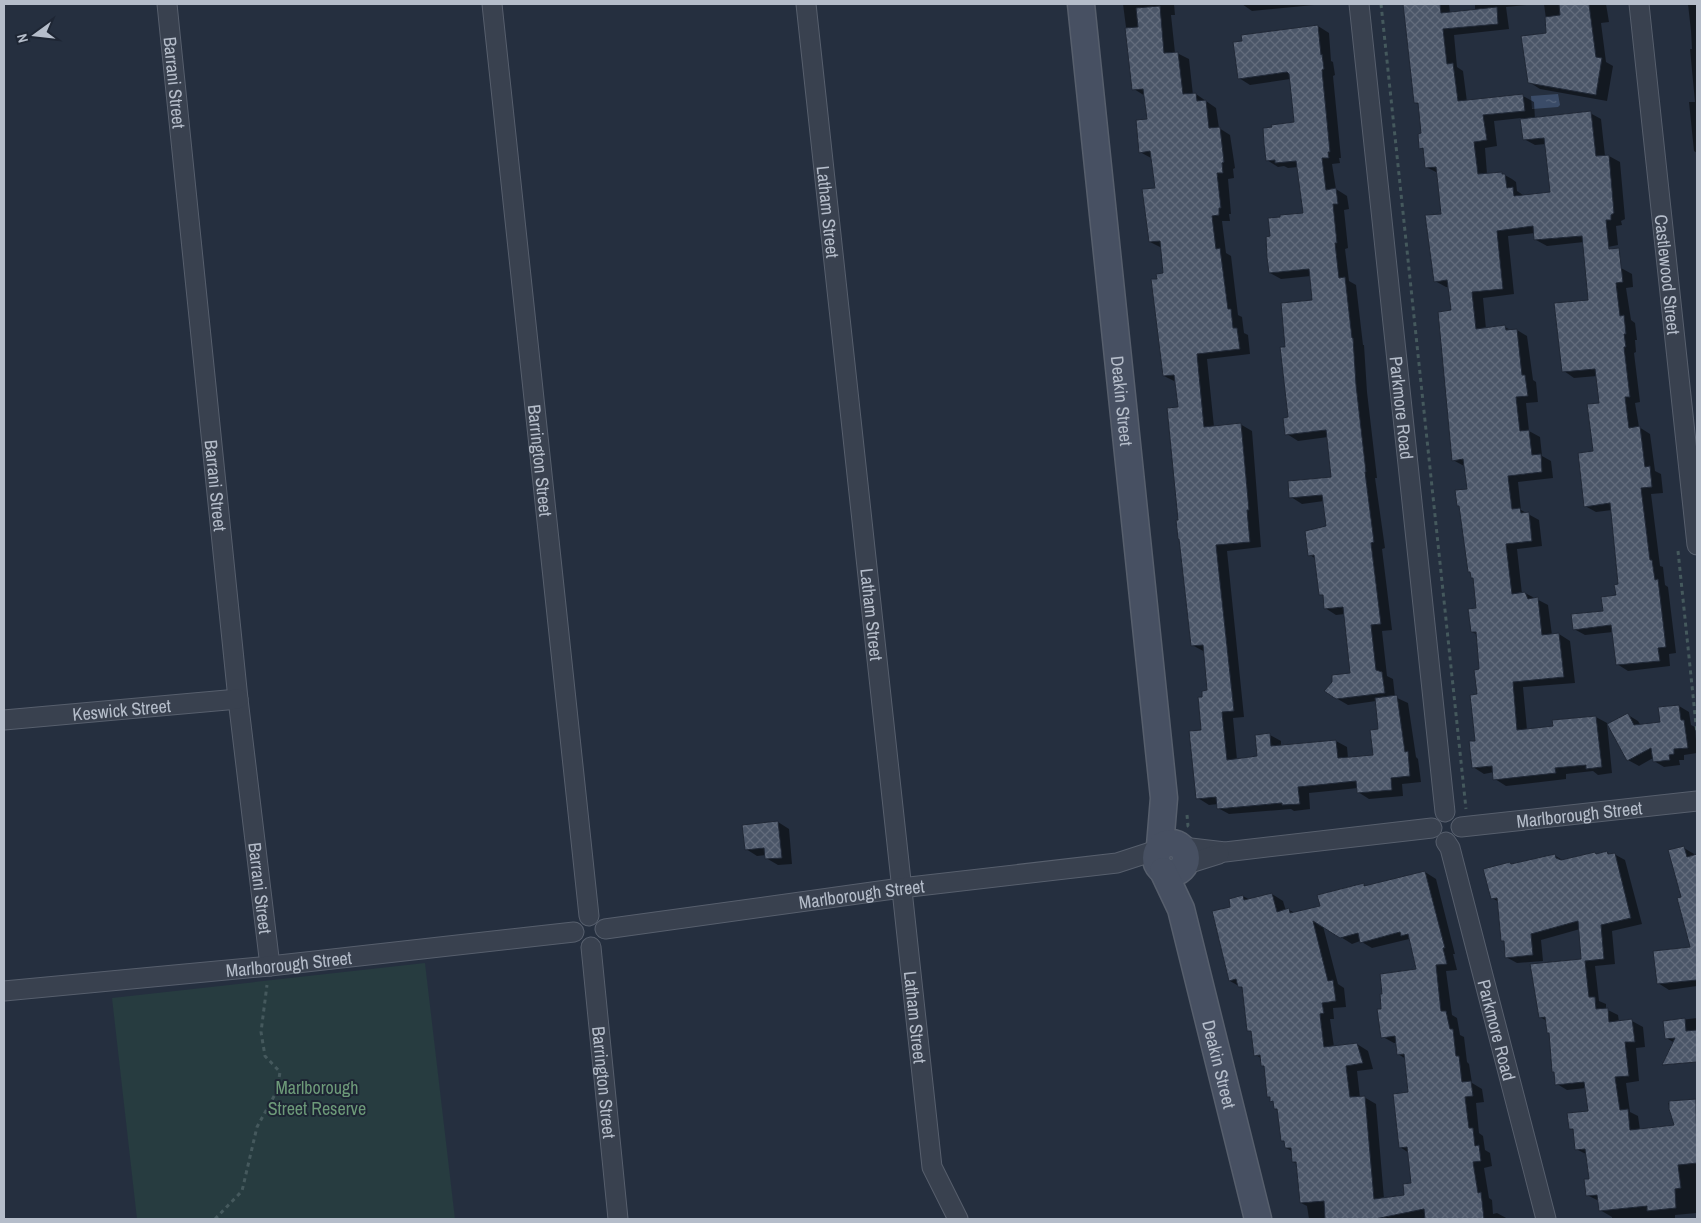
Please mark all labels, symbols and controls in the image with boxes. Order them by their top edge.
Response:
north arrow [10,10,60,60]
text: N [13,32,32,45]
street label: Barrani Street [158,36,192,130]
street label: Latham Street [811,164,846,259]
street label: Castlewood Street [1649,213,1687,336]
street label: Deakin Street [1105,355,1140,447]
street label: Parkmore Road [1384,355,1420,460]
street label: Barrington Street [522,403,559,518]
street label: Barrani Street [199,438,233,533]
street label: Latham Street [855,567,890,662]
street label: Keswick Street [71,693,172,726]
street label: Marlborough Street [1515,795,1644,833]
street label: Barrani Street [243,841,279,935]
street label: Marlborough Street [797,873,926,915]
street label: Marlborough Street [225,944,353,983]
street label: Latham Street [898,970,933,1065]
street label: Parkmore Road [1472,977,1522,1083]
street label: Deakin Street [1197,1017,1243,1111]
street label: Barrington Street [586,1025,622,1140]
park label: Marlborough Street Reserve [268,1075,366,1121]

